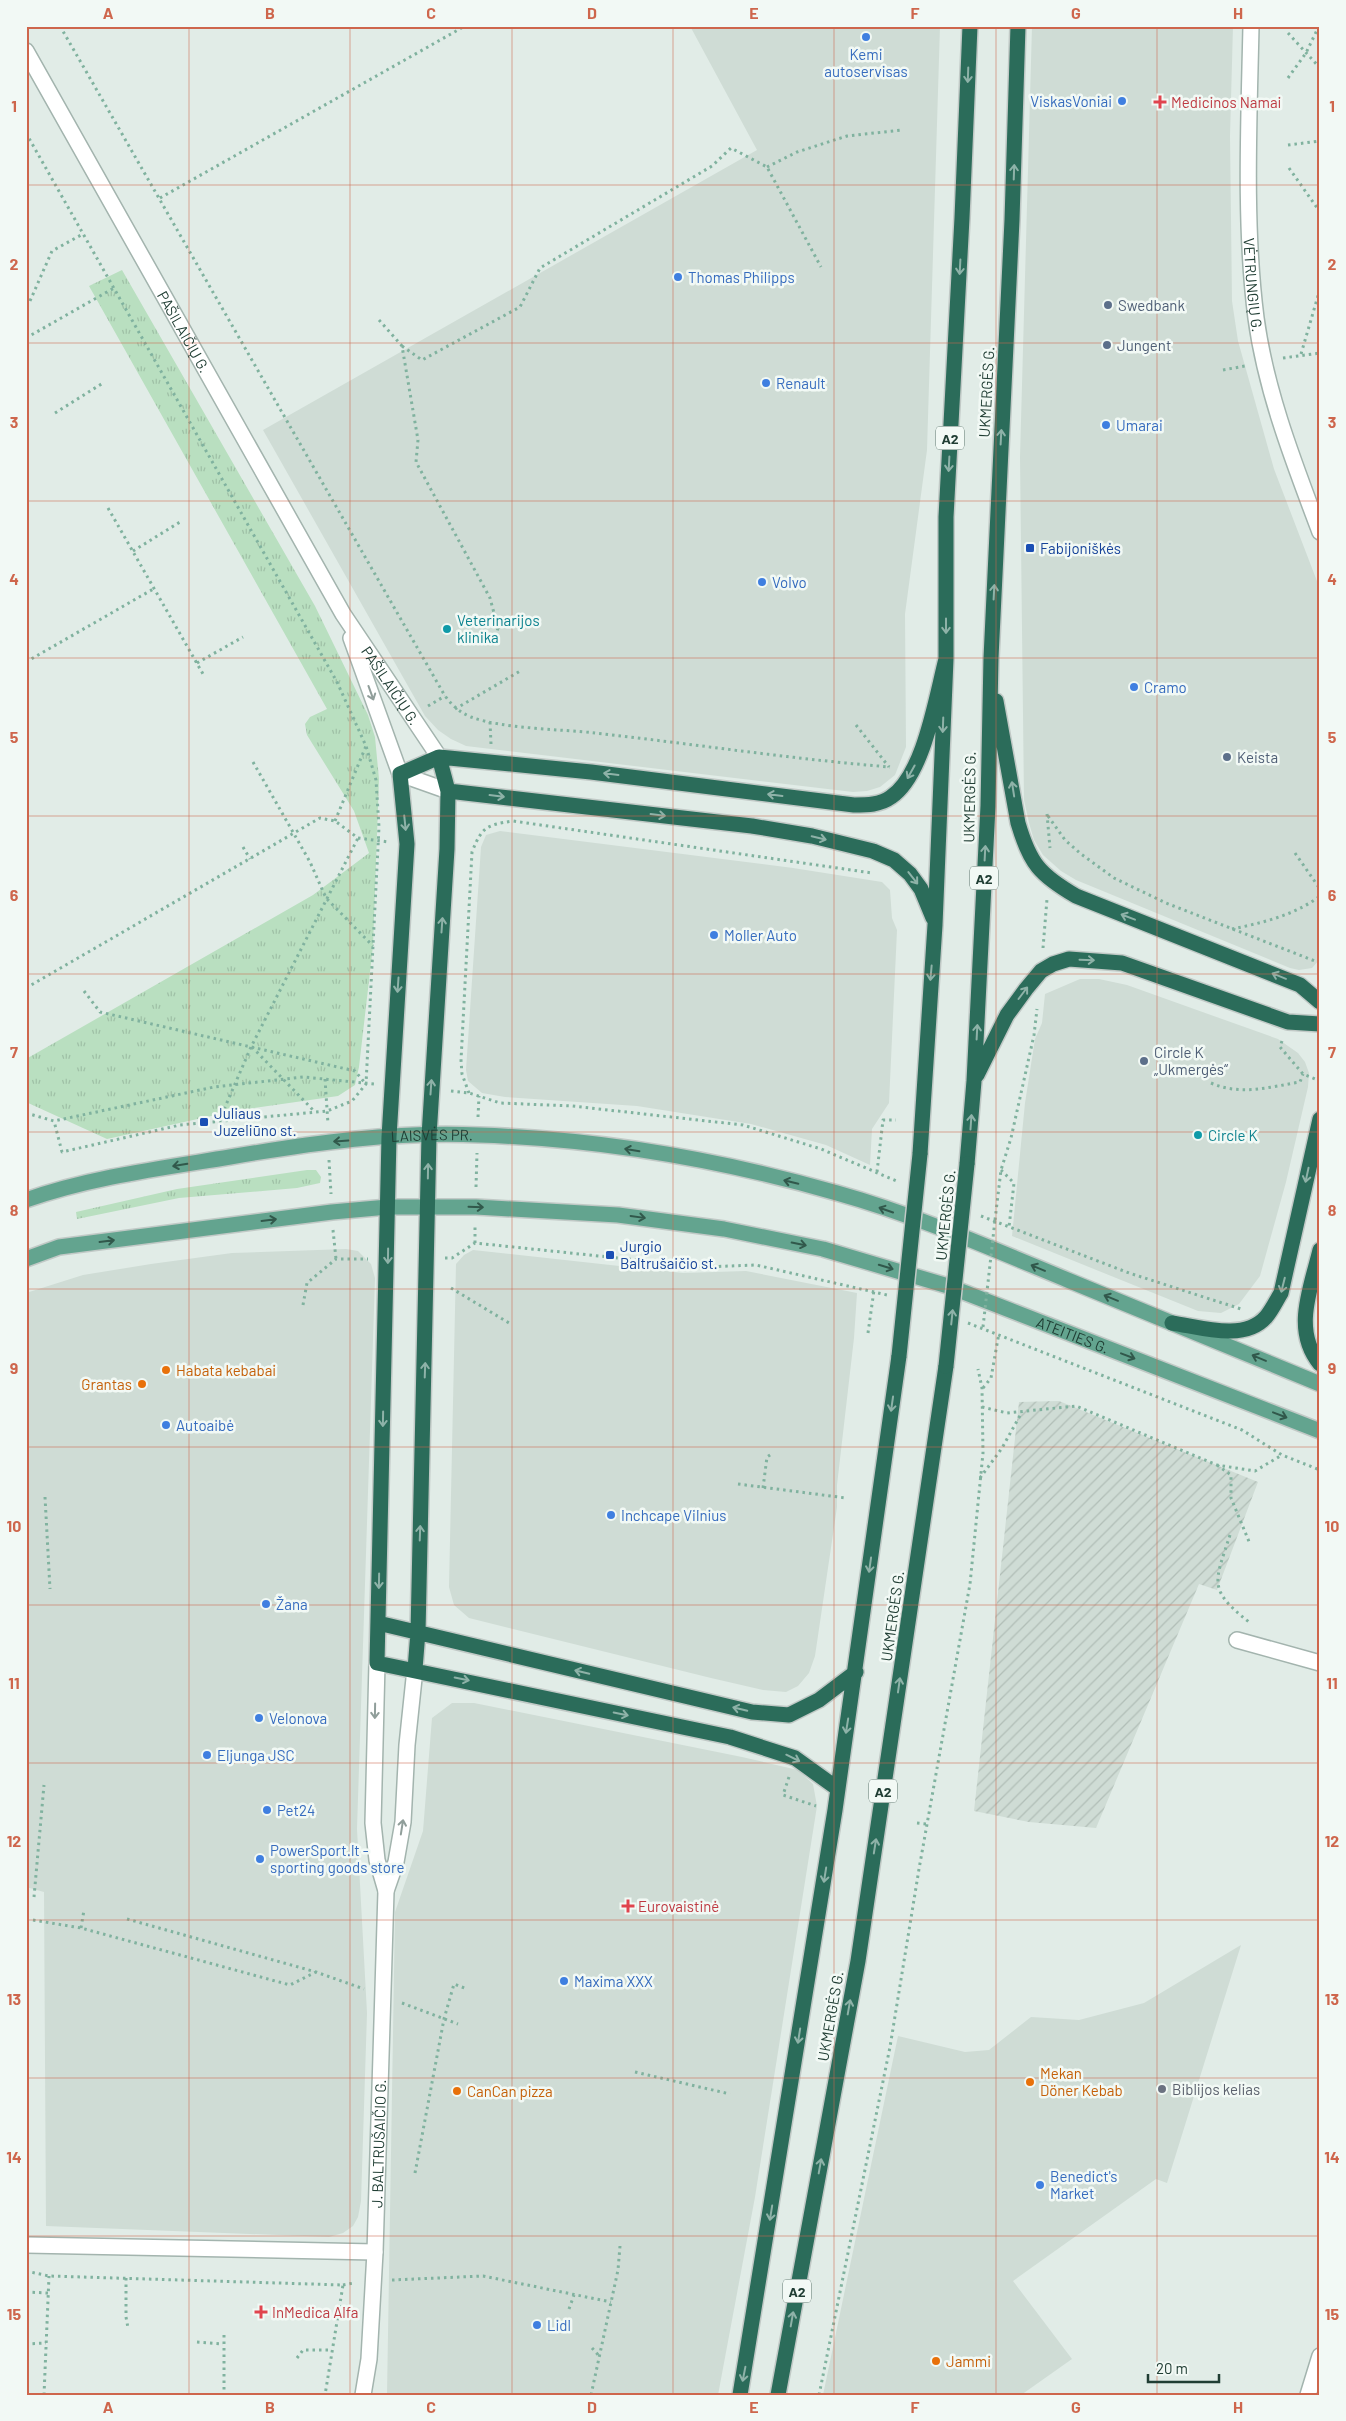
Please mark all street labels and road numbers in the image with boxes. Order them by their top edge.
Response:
street label: VĖTRUNGIŲ G. [1241,237,1267,333]
street label: PAŠILAIČIŲ G. [154,288,214,376]
street label: UKMERGĖS G. [975,346,997,438]
road number: A2 [936,426,964,449]
street label: PAŠILAIČIŲ G. [358,643,424,728]
street label: UKMERGĖS G. [959,751,979,843]
road number: A2 [970,866,998,890]
street label: LAISVĖS PR. [390,1125,473,1145]
street label: UKMERGĖS G. [931,1169,959,1261]
street label: ATEITIES G. [1034,1312,1112,1357]
street label: UKMERGĖS G. [877,1570,907,1662]
road number: A2 [869,1780,897,1802]
street label: UKMERGĖS G. [813,1970,847,2062]
street label: J. BALTRUŠAIČIO G. [367,2079,389,2208]
road number: A2 [783,2280,811,2302]

